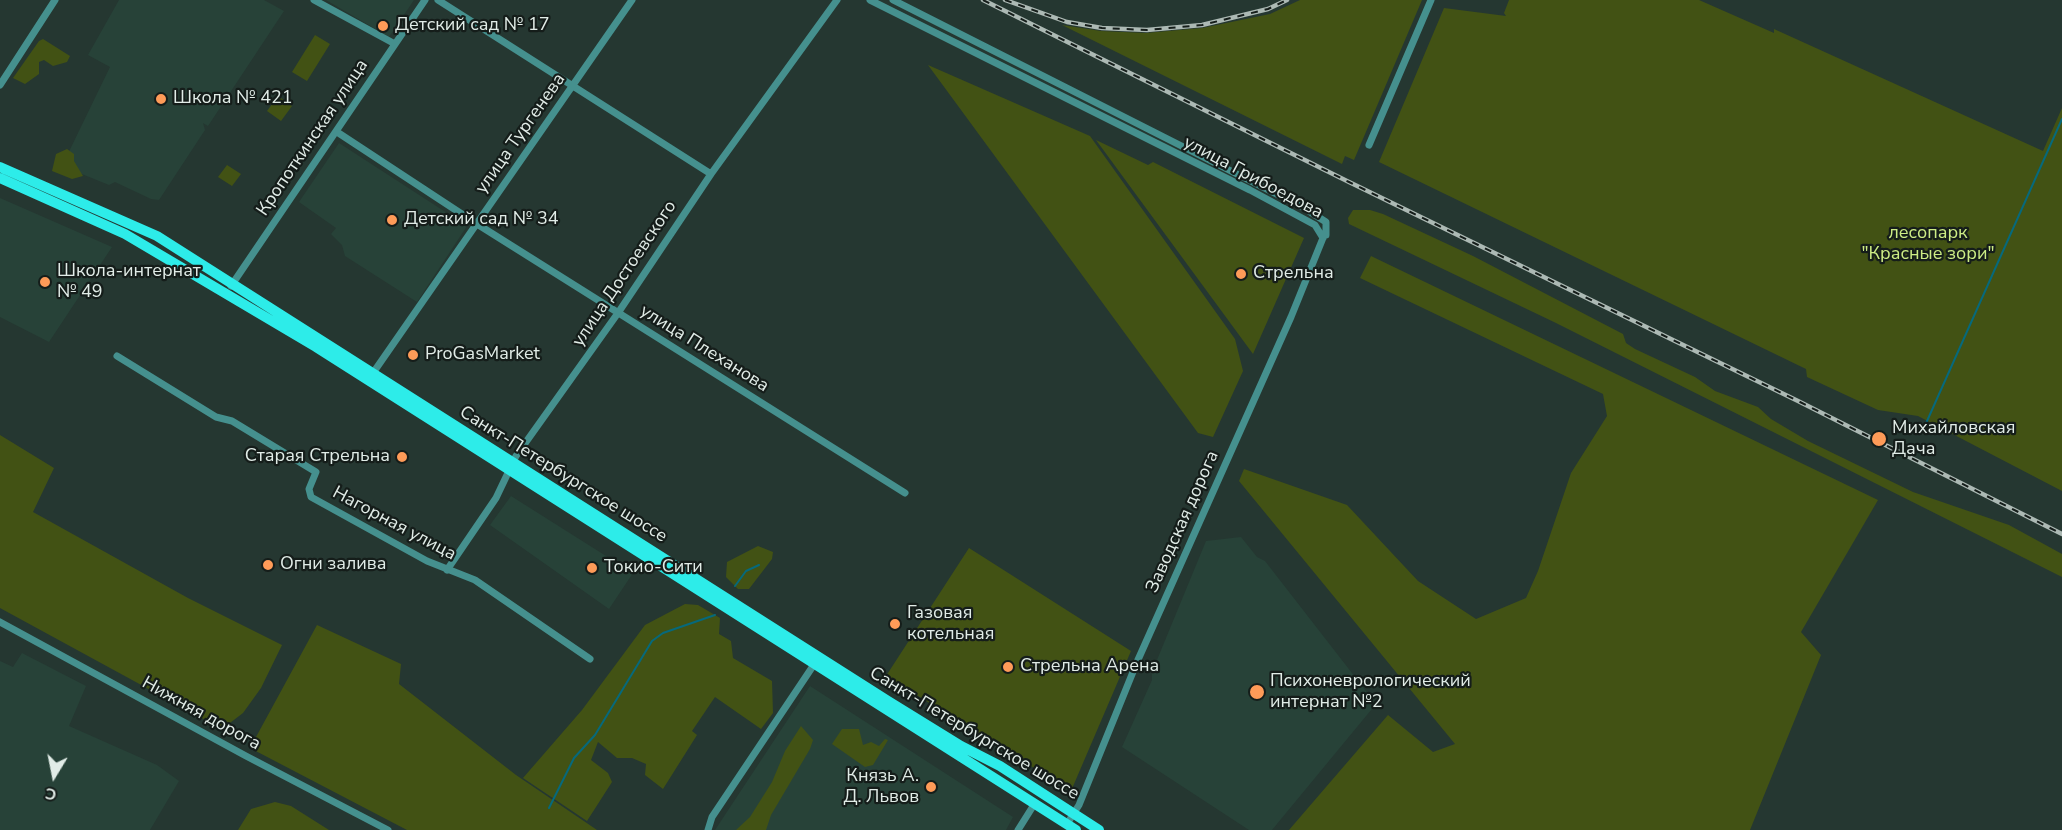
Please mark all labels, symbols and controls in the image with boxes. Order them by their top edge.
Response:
place label: Детский сад № 17 [395,15,549,37]
marker: Детский сад № 17 [376,19,390,33]
street label: Кропоткинская улица [253,56,373,220]
street label: улица Тургенева [471,70,571,198]
place label: Школа № 421 [173,88,293,110]
marker: Школа № 421 [154,92,168,106]
street label: улица Грибоедова [1180,132,1326,224]
street label: улица Достоевского [568,197,682,351]
place label: Детский сад № 34 [404,209,558,231]
marker: Детский сад № 34 [385,213,399,227]
park label: лесопарк "Красные зори" [1862,223,1994,266]
place label: Школа-интернат № 49 [57,261,201,304]
place label: Стрельна [1253,263,1334,285]
marker: Стрельна [1234,267,1248,281]
marker: Школа-интернат № 49 [38,275,52,289]
street label: улица Плеханова [636,301,772,397]
place label: ProGasMarket [425,344,540,366]
marker: ProGasMarket [406,348,420,362]
street label: Санкт-Петербургское шоссе [455,402,671,548]
place label: Михайловская Дача [1892,418,2015,460]
marker: Михайловская Дача [1870,430,1888,448]
place label: Старая Стрельна [245,446,390,468]
street label: Заводская дорога [1142,448,1224,596]
marker: Старая Стрельна [395,450,409,464]
street label: Нагорная улица [328,482,460,566]
place label: Огни залива [280,554,386,576]
place label: Токио-Сити [604,557,703,579]
marker: Огни залива [261,558,275,572]
marker: Токио-Сити [585,561,599,575]
place label: Газовая котельная [907,603,994,646]
marker: Газовая котельная [888,617,902,631]
place label: Стрельна Арена [1020,656,1159,678]
marker: Стрельна Арена [1001,660,1015,674]
street label: Санкт-Петербургское шоссе [865,663,1083,805]
place label: Психоневрологический интернат №2 [1270,671,1471,714]
street label: Нижняя дорога [138,673,264,755]
marker: Психоневрологический интернат №2 [1248,683,1266,701]
north arrow [24,746,84,806]
place label: Князь А. Д. Львов [843,766,919,808]
marker: Князь А. Д. Львов [924,780,938,794]
text: С [44,782,58,806]

